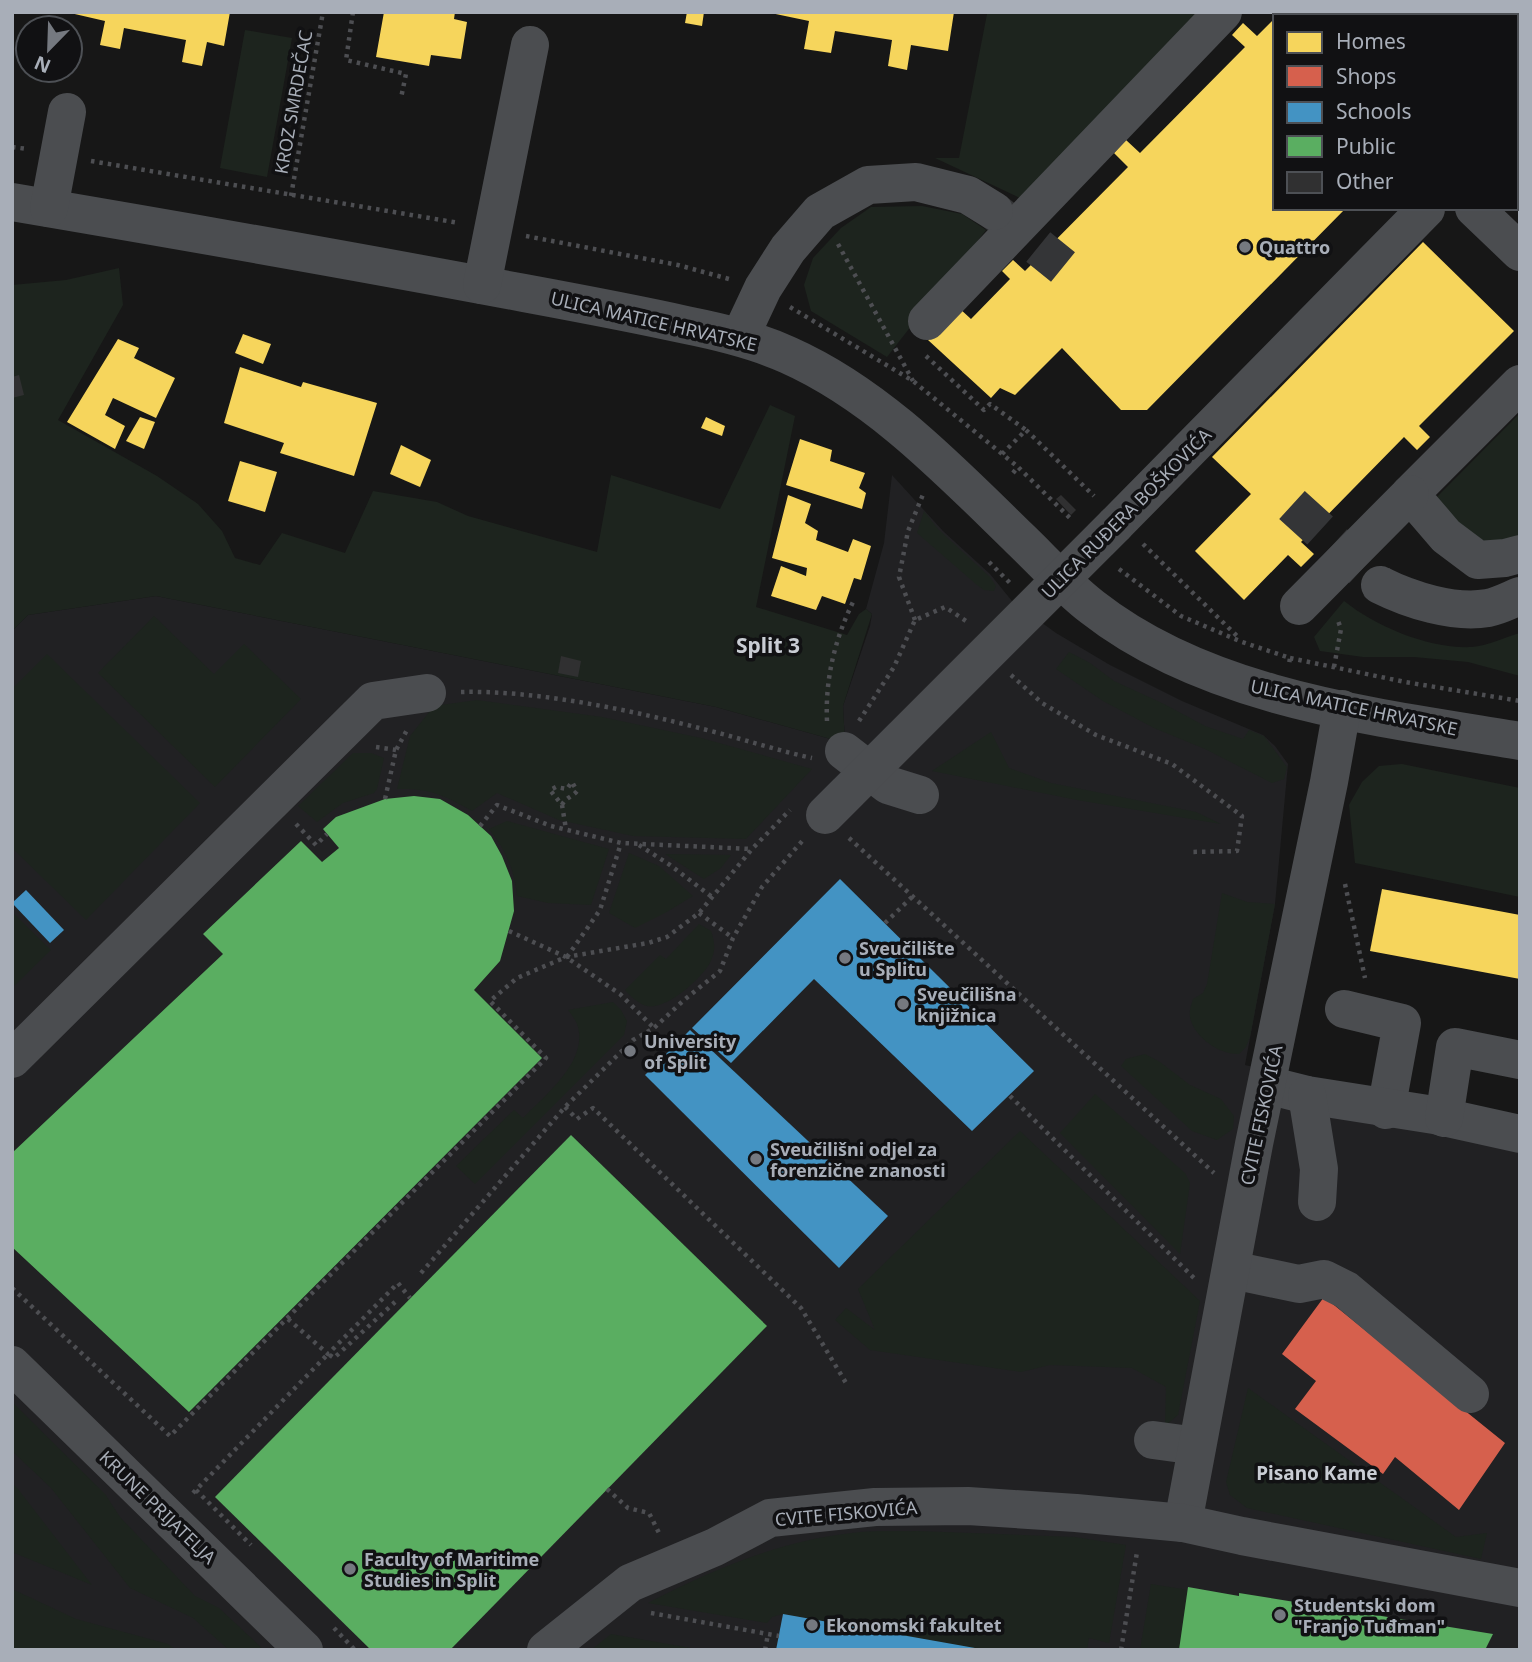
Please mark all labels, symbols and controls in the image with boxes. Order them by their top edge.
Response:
north arrow [14,14,84,84]
legend [1273,14,1518,210]
text: Homes [1336,27,1406,55]
street label: KROZ SMRDEČAC [269,28,317,176]
text: N [30,50,55,80]
text: Shops [1336,62,1396,90]
text: Schools [1336,97,1411,125]
text: Public [1336,132,1396,160]
text: Other [1336,167,1394,195]
place label: Quattro [1259,235,1330,259]
marker: Quattro [1237,239,1253,255]
street label: ULICA MATICE HRVATSKE [549,286,759,356]
street label: ULICA RUĐERA BOŠKOVIĆA [1036,422,1217,603]
district label: Split 3 [736,631,800,659]
street label: ULICA MATICE HRVATSKE [1248,673,1460,741]
place label: Sveučilište u Splitu [859,936,955,981]
marker: Sveučilište u Splitu [837,950,853,966]
place label: Sveučilišna knjižnica [917,982,1017,1027]
marker: Sveučilišna knjižnica [895,996,911,1012]
place label: University of Split [644,1029,737,1074]
street label: CVITE FISKOVIĆA [1234,1042,1288,1187]
marker: University of Split [622,1043,638,1059]
place label: Sveučilišni odjel za forenzične znanosti [770,1137,946,1182]
marker: Sveučilišni odjel za forenzične znanosti [748,1151,764,1167]
street label: KRUNE PRIJATELJA [95,1445,222,1569]
district label: Pisano Kame [1256,1460,1378,1486]
street label: CVITE FISKOVIĆA [774,1495,919,1531]
place label: Faculty of Maritime Studies in Split [364,1547,539,1592]
marker: Faculty of Maritime Studies in Split [342,1561,358,1577]
place label: Studentski dom "Franjo Tuđman" [1294,1593,1445,1638]
marker: Studentski dom "Franjo Tuđman" [1272,1607,1288,1623]
place label: Ekonomski fakultet [826,1613,1002,1637]
marker: Ekonomski fakultet [804,1617,820,1633]

